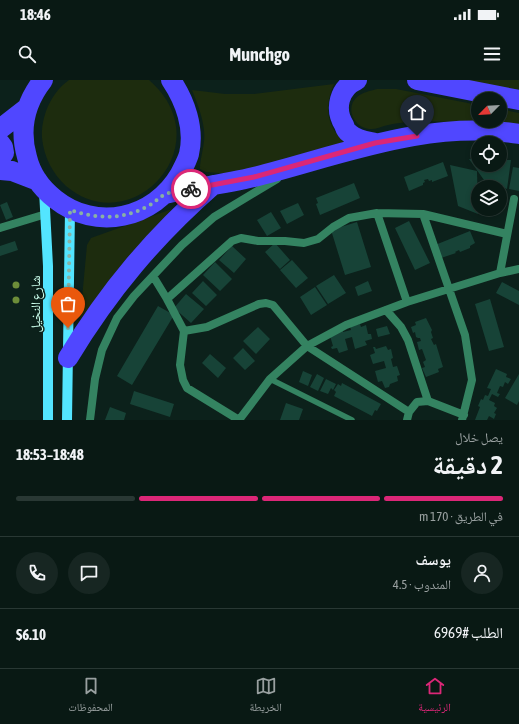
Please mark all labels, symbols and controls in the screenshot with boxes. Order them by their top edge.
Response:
text: 18:46 [20,6,51,23]
icon: search [16,43,38,65]
icon: menu [481,43,503,65]
text: Munchgo [229,44,290,65]
north arrow [471,92,507,128]
map controls [471,92,507,216]
pin [400,95,434,136]
icon: home [406,101,428,123]
button: locate [471,136,507,172]
courier [171,169,211,209]
icon: bike [180,178,202,200]
button: layers [471,180,507,216]
street label: شارع النخيل [28,275,45,333]
pin [51,287,85,328]
icon: bag [57,293,79,315]
text: يصل خلال [455,430,503,445]
text: 18:48–18:53 [16,446,84,463]
text: 2 دقيقة [433,450,503,480]
text: في الطريق · 170 m [419,509,503,524]
text: يوسف [416,551,451,568]
button: phone [16,552,58,594]
button: chat [68,552,110,594]
button: person [461,552,503,594]
text: المندوب · 4.5 [393,577,451,592]
text: الطلب #6969 [434,624,503,641]
text: $6.10 [16,626,46,643]
tab: المحفوظات [68,675,113,718]
tab: الخريطة [249,675,282,718]
tab: الرئيسية [418,675,451,718]

